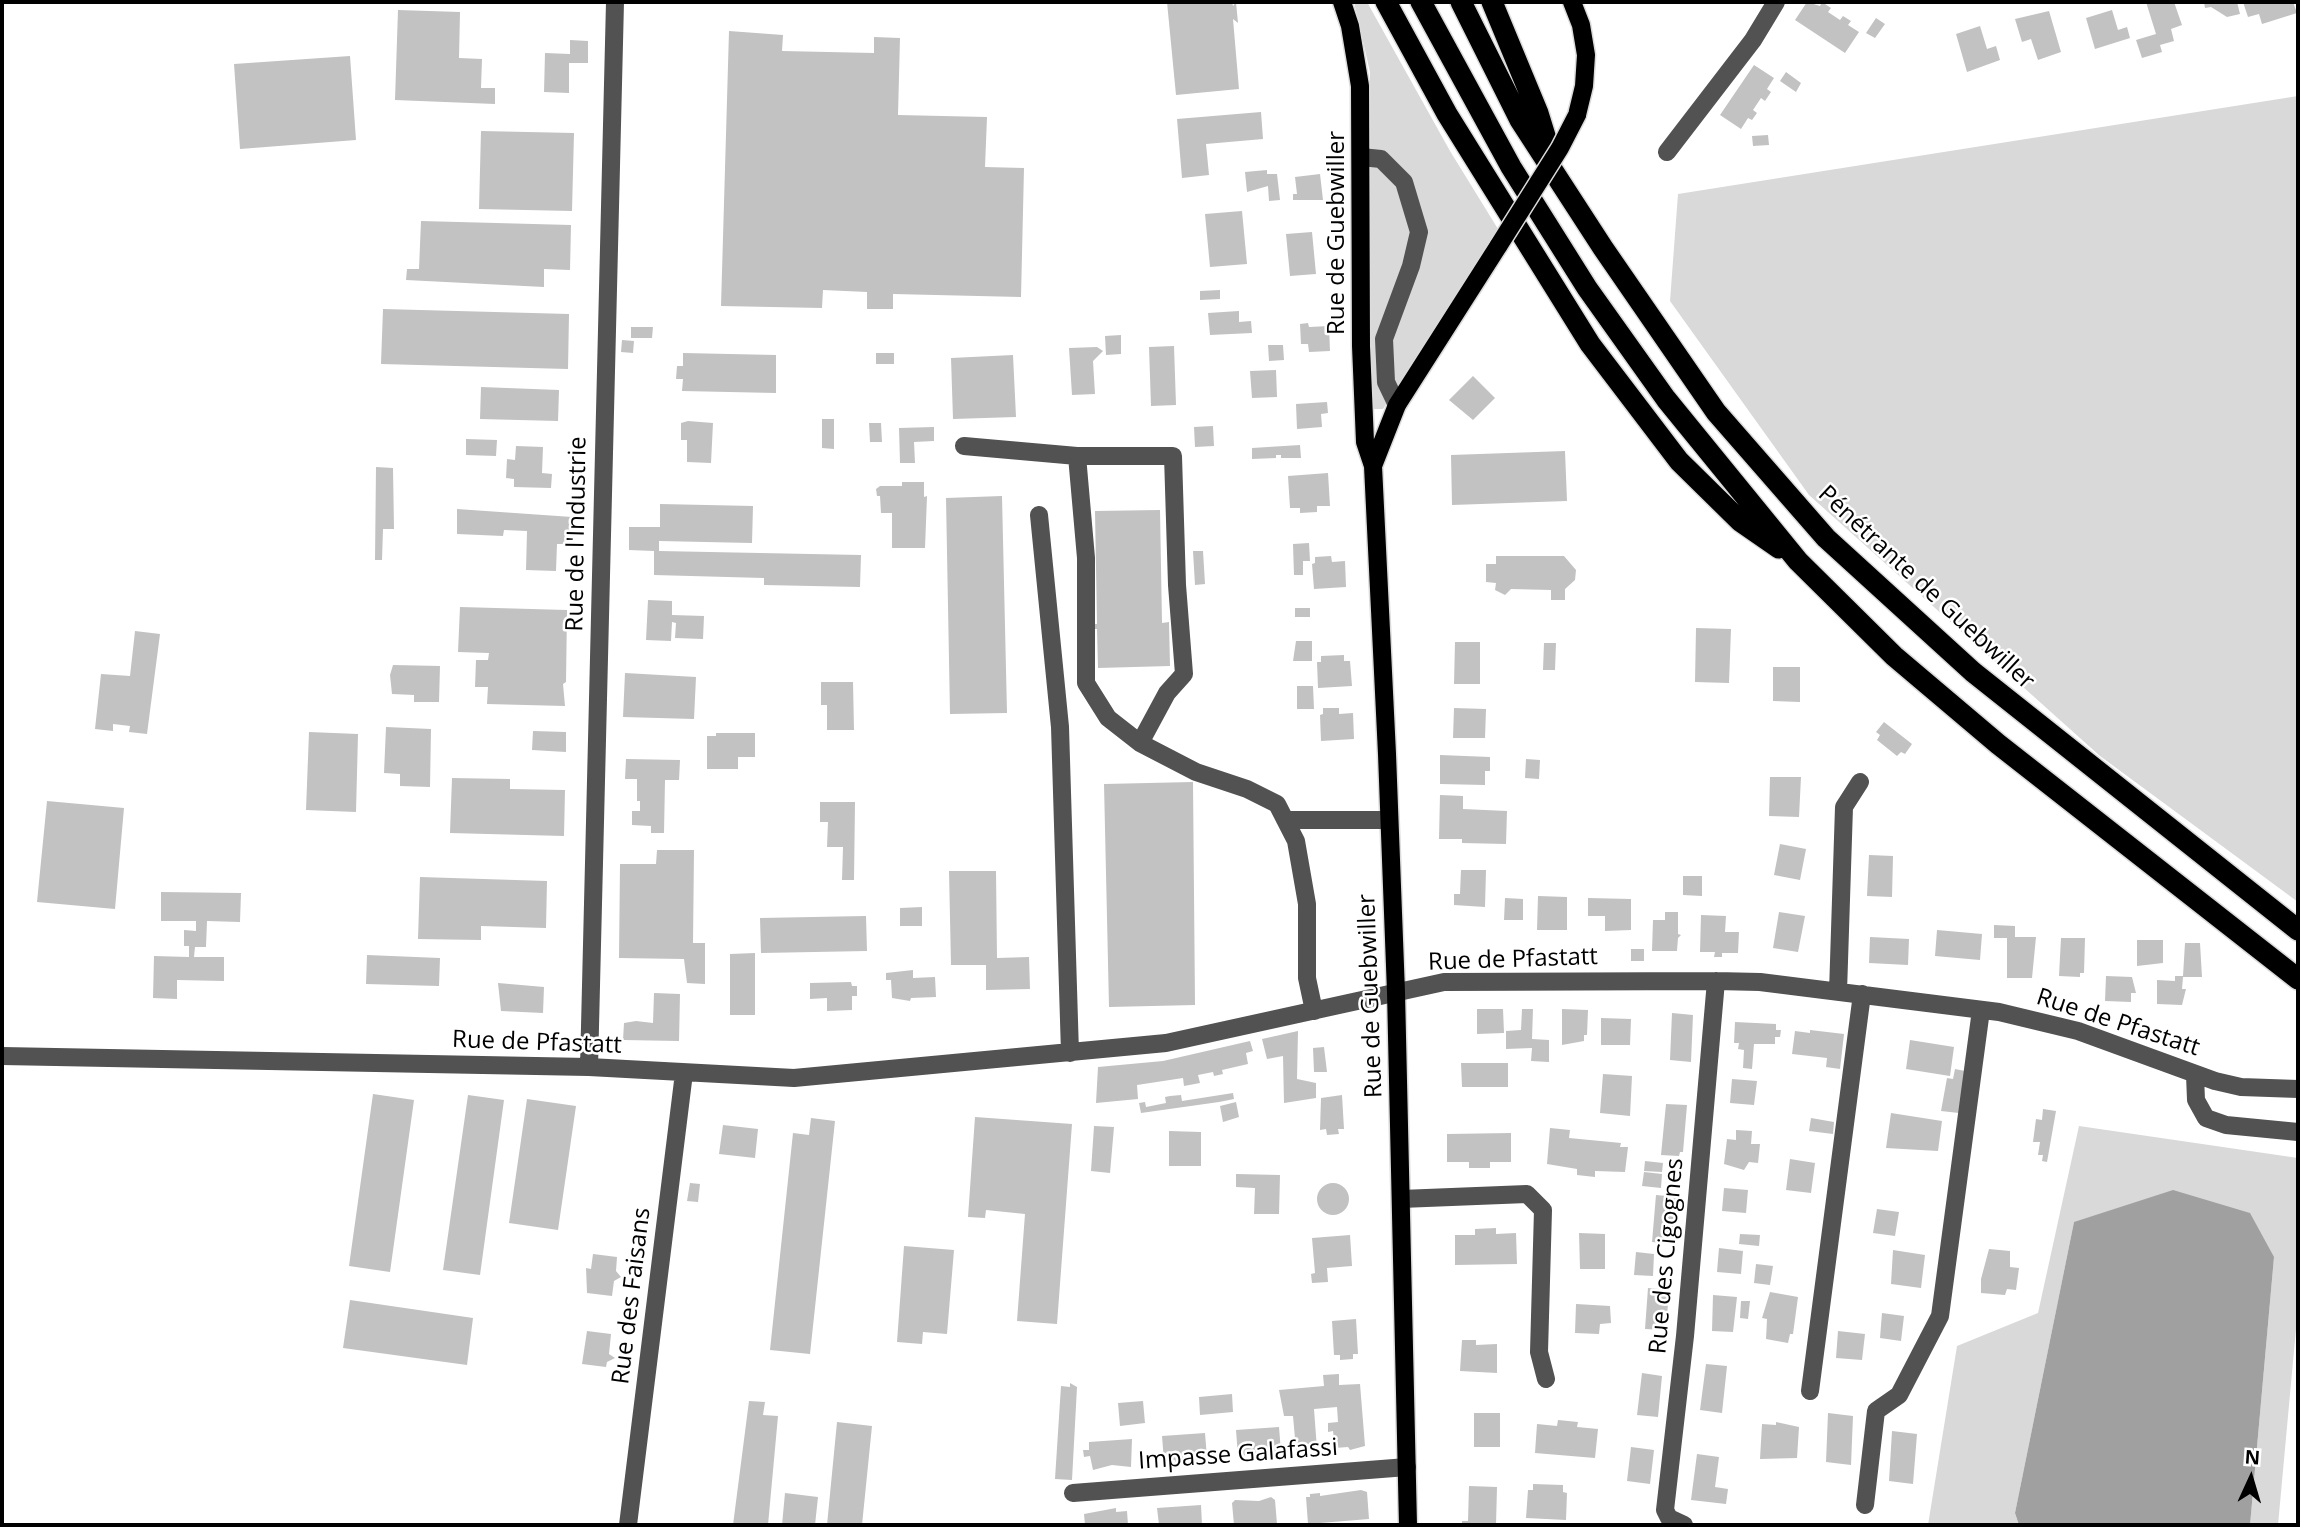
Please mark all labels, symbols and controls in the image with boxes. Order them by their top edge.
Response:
street label: Rue de Guebwiller [1323,131,1351,335]
street label: Rue de l'Industrie [561,436,593,632]
street label: Pénétrante de Guebwiller [1812,480,2040,696]
street label: Rue de Guebwiller [1353,894,1389,1098]
street label: Rue de Pfastatt [1428,943,1598,977]
street label: Rue de Pfastatt [2033,983,2203,1063]
street label: Rue de Pfastatt [452,1026,622,1060]
street label: Rue des Cigognes [1644,1157,1690,1355]
street label: Rue des Faisans [607,1206,657,1386]
street label: Impasse Galafassi [1137,1434,1339,1476]
north arrow [2216,1443,2286,1513]
text: N [2244,1444,2261,1471]

